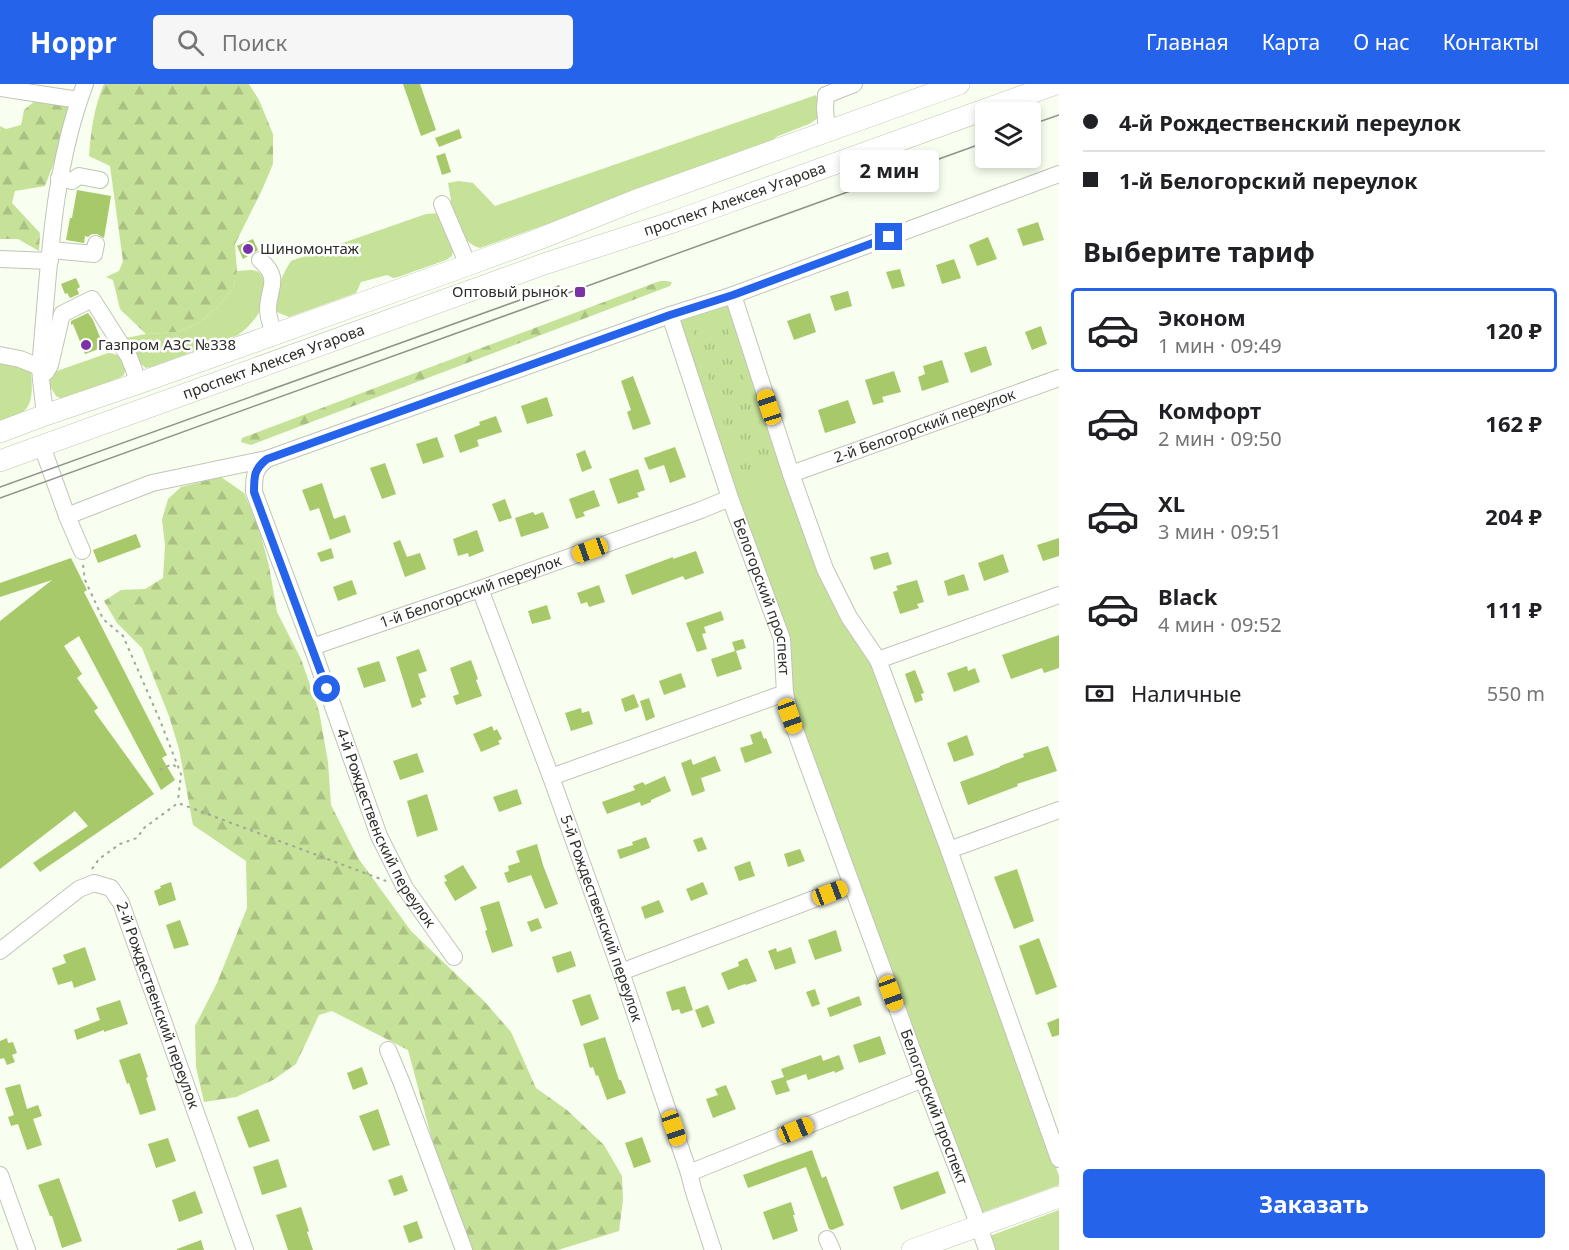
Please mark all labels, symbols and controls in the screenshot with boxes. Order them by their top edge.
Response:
search box [153,15,573,69]
text: Hoppr [30,23,117,61]
icon: search [174,26,207,59]
text: Поиск [222,27,287,57]
text: Главная [1146,28,1229,56]
text: Карта [1262,28,1320,56]
text: О нас [1353,28,1410,56]
text: Контакты [1443,28,1539,56]
map controls [975,102,1041,168]
button: layers [975,102,1041,168]
text: 4-й Рождественский переулок [1119,107,1461,137]
callout: 2 мин [840,150,938,192]
street label: проспект Алексея Угарова [641,157,828,240]
text: 2 мин [860,157,919,184]
text: 1-й Белогорский переулок [1119,165,1418,195]
route end [875,223,902,250]
text: Выберите тариф [1083,233,1315,270]
place label: Шиномонтаж [260,238,360,258]
marker: Шиномонтаж [241,242,255,256]
place label: Оптовый рынок [452,281,568,301]
marker: Оптовый рынок [573,285,587,299]
text: Эконом [1158,302,1246,332]
icon: car [1086,303,1140,357]
text: 120 ₽ [1485,315,1542,345]
street label: проспект Алексея Угарова [180,319,367,403]
text: 1 мин · 09:49 [1158,332,1282,359]
place label: Газпром АЗС №338 [98,334,236,354]
marker: Газпром АЗС №338 [79,338,93,352]
street label: 2-й Белогорский переулок [831,384,1018,467]
car [755,387,783,427]
text: Комфорт [1158,395,1261,425]
icon: car [1086,396,1140,450]
text: 162 ₽ [1485,408,1542,438]
text: 2 мин · 09:50 [1158,425,1282,452]
text: XL [1158,488,1185,518]
icon: car [1086,489,1140,543]
text: 204 ₽ [1485,501,1542,531]
street label: Белогорский проспект [729,515,795,676]
text: 3 мин · 09:51 [1158,518,1282,545]
car [570,535,610,565]
street label: 1-й Белогорский переулок [377,550,564,632]
text: Black [1158,581,1217,611]
icon: car [1086,582,1140,636]
text: 111 ₽ [1485,594,1542,624]
text: 4 мин · 09:52 [1158,611,1282,638]
route start [313,675,340,702]
icon: cash [1083,677,1116,710]
text: Наличные [1131,678,1241,708]
text: 550 m [1487,680,1545,707]
car [775,696,805,736]
street label: 4-й Рождественский переулок [333,725,441,931]
street label: 5-й Рождественский переулок [556,812,648,1024]
car [810,878,850,908]
street label: 2-й Рождественский переулок [112,899,205,1111]
car [876,973,906,1013]
street label: Белогорский проспект [897,1026,973,1187]
car [660,1108,688,1148]
car [776,1115,816,1145]
button: Заказать [1083,1169,1545,1238]

